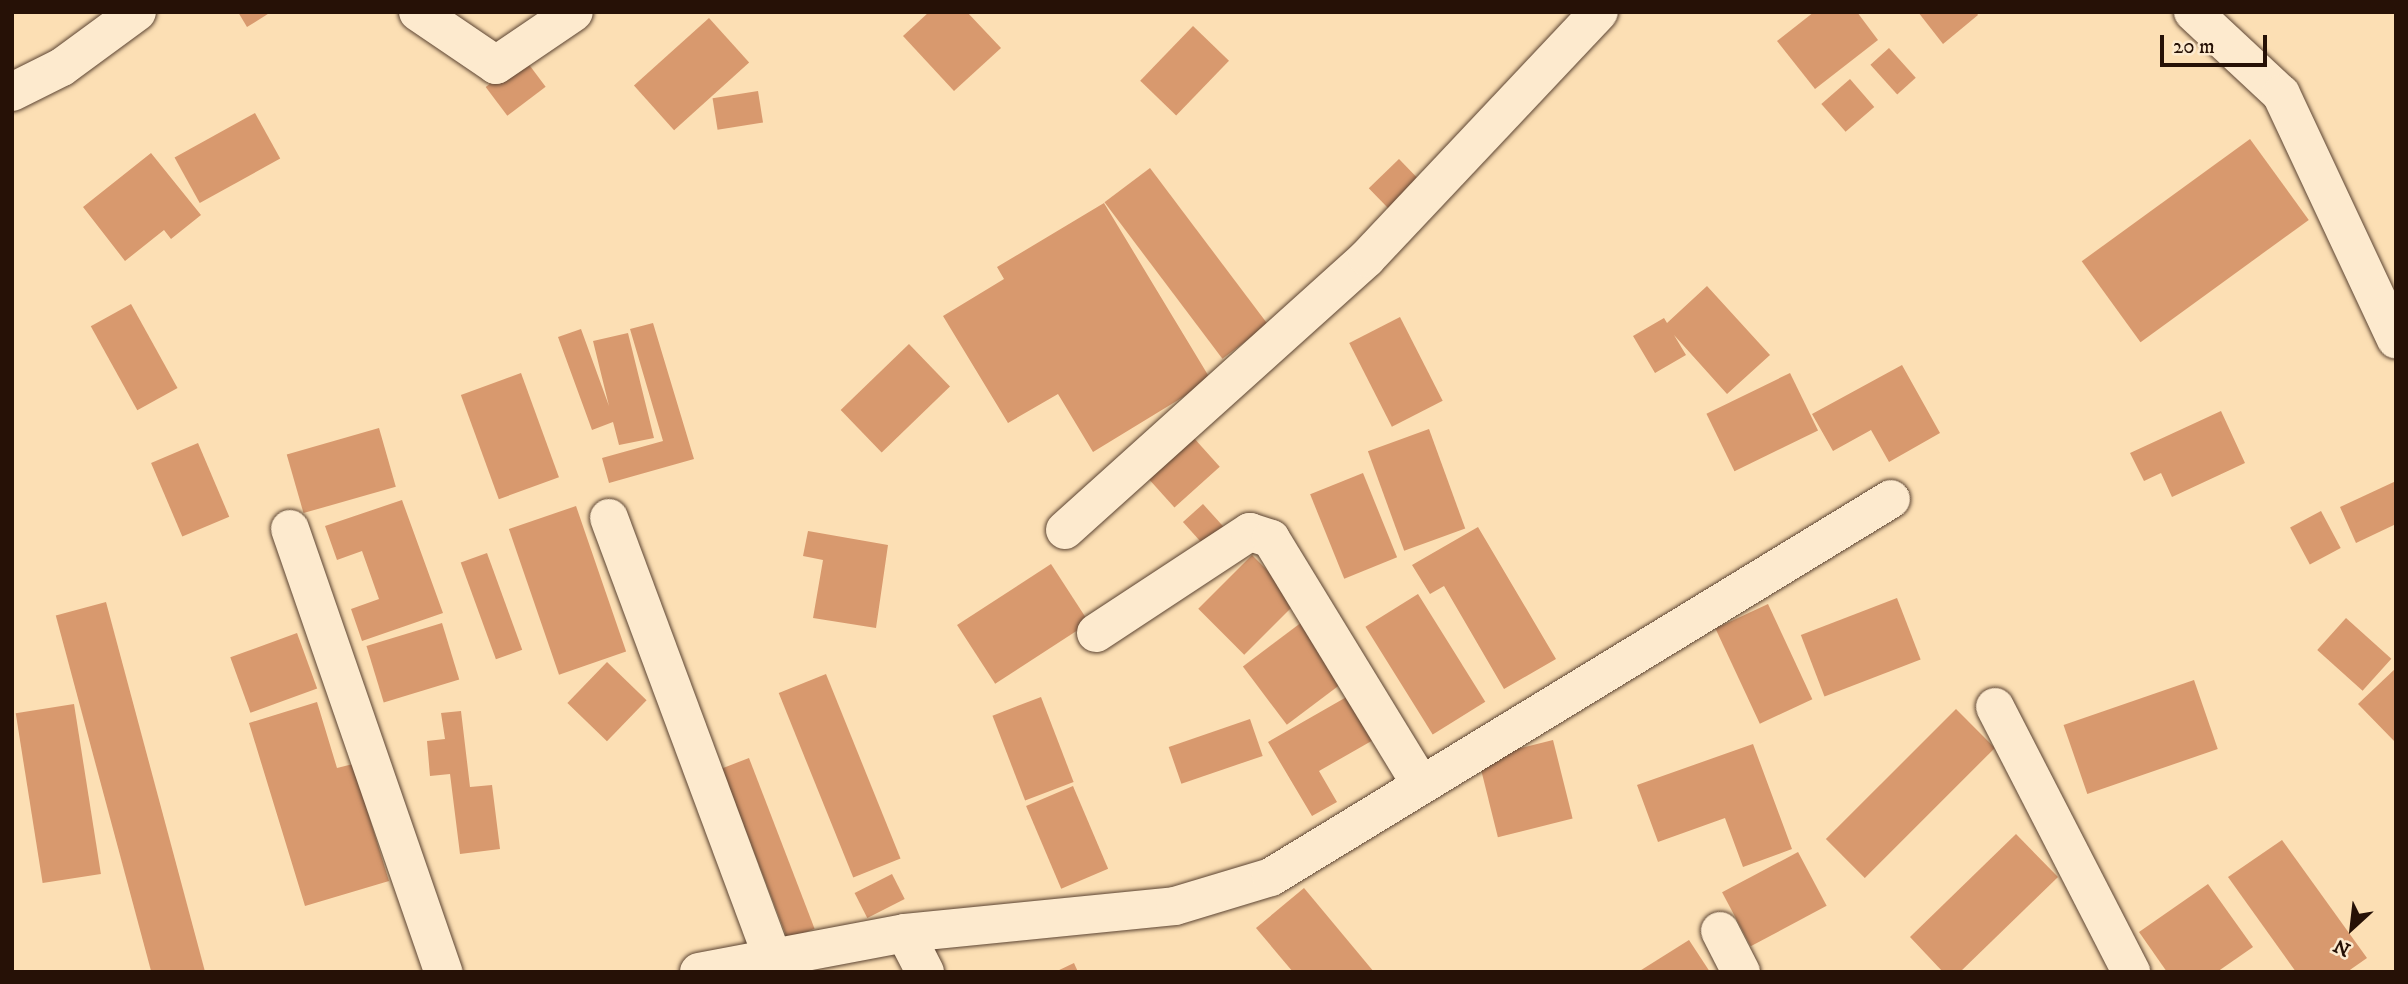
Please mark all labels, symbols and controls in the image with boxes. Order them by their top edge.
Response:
scale bar [2163,21,2270,65]
text: 20 m [2173,34,2215,60]
north arrow [2317,893,2387,963]
text: N [2330,933,2354,961]

